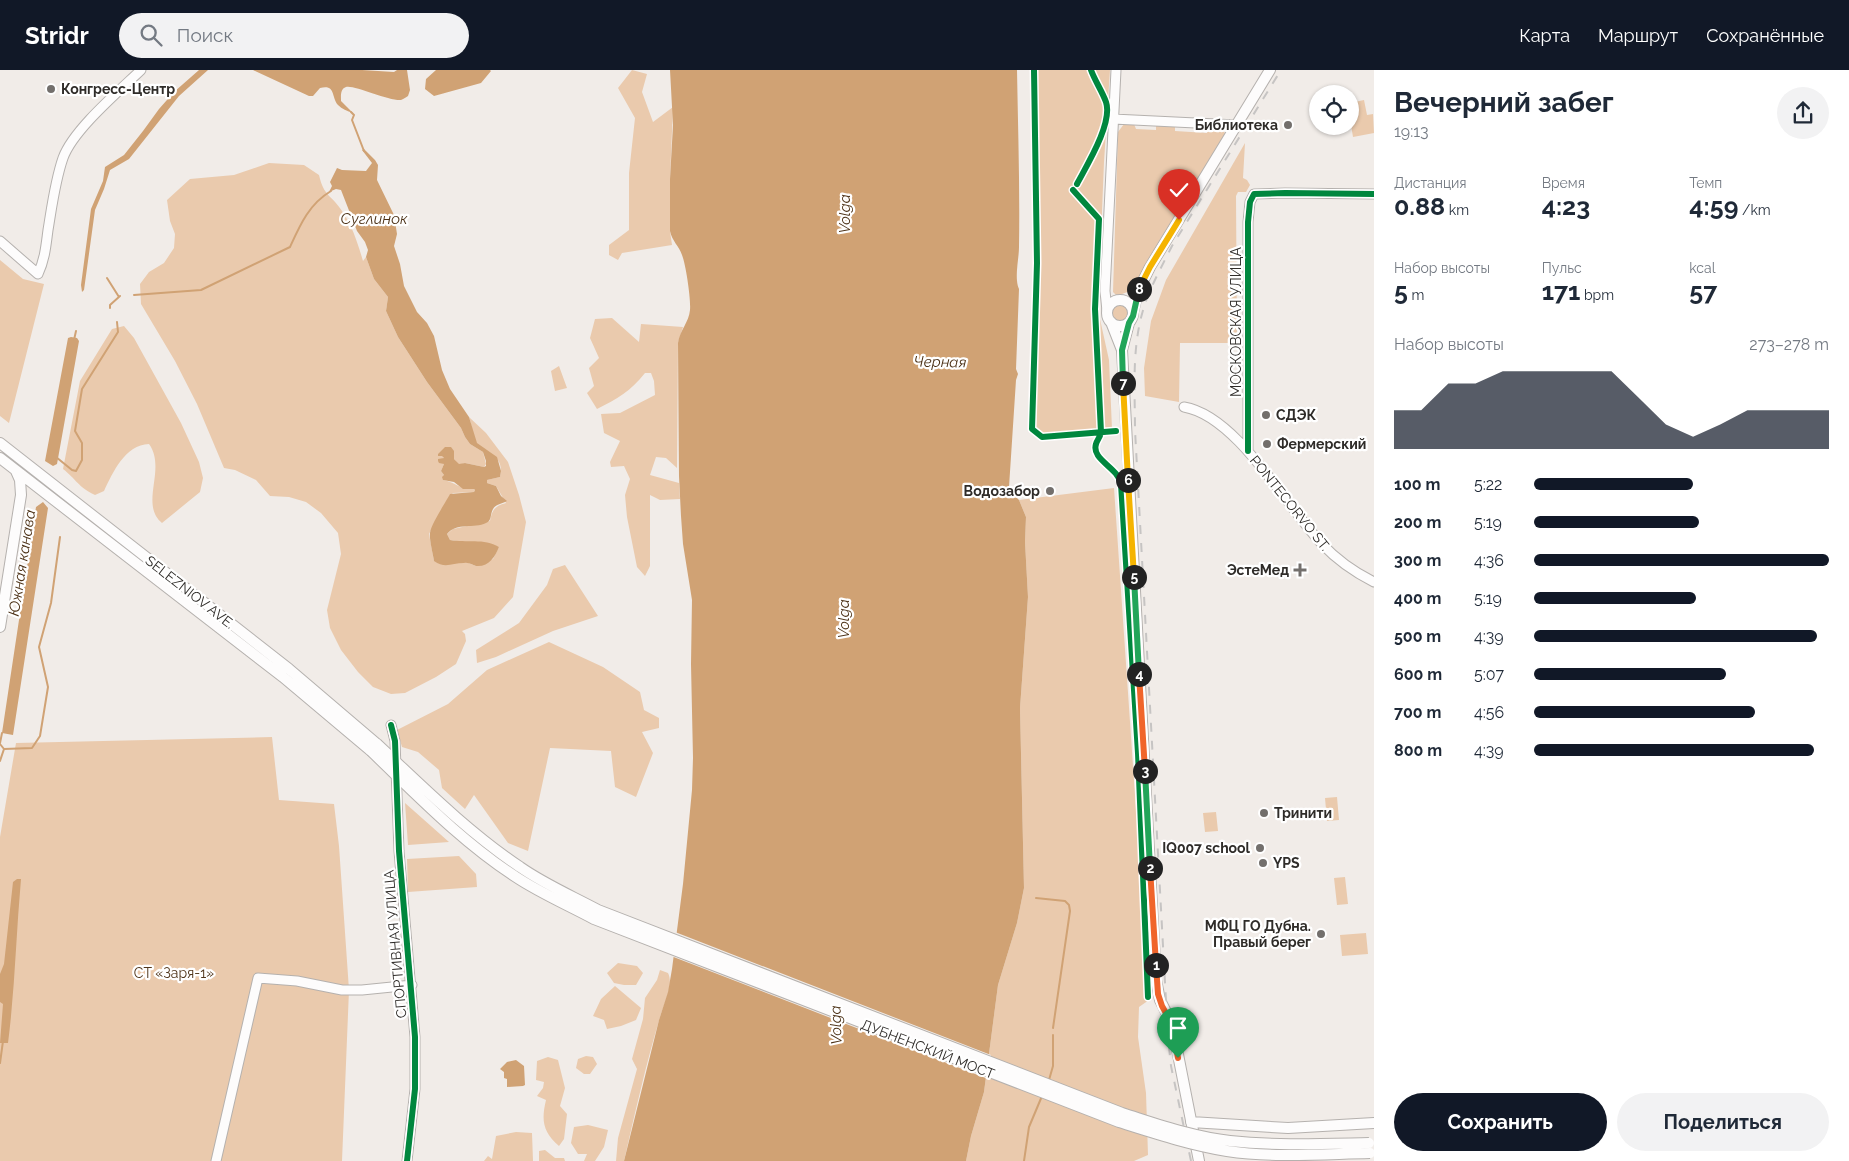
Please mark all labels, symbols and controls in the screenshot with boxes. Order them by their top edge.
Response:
search box [119,13,469,58]
text: Stridr [25,21,89,50]
icon: search [137,21,165,49]
text: Поиск [177,24,233,46]
text: Карта [1519,25,1570,46]
text: Маршрут [1598,25,1678,46]
text: Сохранённые [1706,25,1824,46]
place label: Конгресс-Центр [61,81,175,97]
marker: Конгресс-Центр [45,83,57,95]
map controls [1309,85,1359,135]
button: locate [1309,85,1359,135]
text: Вечерний забег [1394,86,1614,119]
button: share [1777,87,1829,139]
place label: Библиотека [1195,117,1278,133]
marker: Библиотека [1282,119,1294,131]
text: 19:13 [1394,122,1429,141]
pin [1158,169,1200,220]
text: Дистанция [1394,175,1467,191]
text: Время [1542,175,1585,191]
text: Темп [1689,175,1722,191]
icon: check [1165,176,1193,204]
text: 0.88 [1394,191,1445,221]
text: 4:23 [1542,191,1590,221]
text: 4:59 [1689,191,1738,221]
water label: Volga [836,194,854,234]
text: km [1445,202,1469,218]
text: /km [1738,202,1771,218]
water label: Суглинок [341,210,408,228]
street label: МОСКОВСКАЯ УЛИЦА [1228,246,1244,397]
text: Набор высоты [1394,260,1490,276]
text: Пульс [1542,260,1582,276]
text: kcal [1689,260,1716,276]
pin: 8 [1126,276,1152,302]
text: 5 [1394,276,1408,306]
text: 171 [1542,276,1580,306]
text: 57 [1689,276,1717,306]
text: 8 [1135,281,1144,297]
text: m [1408,287,1424,303]
text: bpm [1580,287,1614,303]
text: Набор высоты [1394,335,1504,354]
text: 273–278 m [1749,335,1829,354]
water label: Черная [913,353,967,371]
pin: 7 [1110,370,1136,396]
text: 7 [1120,375,1127,391]
place label: СДЭК [1276,407,1317,423]
marker: СДЭК [1260,409,1272,421]
place label: Фермерский [1277,436,1366,452]
marker: Фермерский [1261,438,1273,450]
street label: PONTECORVO ST. [1247,452,1333,554]
pin: 6 [1116,468,1140,492]
text: 6 [1124,472,1133,488]
text: 100 m [1394,475,1440,494]
text: 5:22 [1474,475,1502,494]
place label: Водозабор [964,483,1040,499]
marker: Водозабор [1044,485,1056,497]
water label: Южная канава [5,508,39,618]
text: 200 m [1394,513,1441,532]
text: 5:19 [1474,513,1502,532]
text: 300 m [1394,551,1441,570]
text: 4:36 [1474,551,1504,570]
street label: SELEZNIOV AVE. [142,552,238,632]
place label: ЭстеМед [1227,562,1289,578]
marker: ЭстеМед [1293,563,1307,577]
pin: 5 [1122,564,1146,590]
text: 5 [1131,569,1138,585]
text: 400 m [1394,589,1442,608]
text: 5:19 [1474,589,1502,608]
water label: Volga [835,599,853,639]
text: 500 m [1394,627,1441,646]
text: 4:39 [1474,627,1504,646]
pin: 4 [1126,662,1152,686]
text: 600 m [1394,665,1442,684]
text: 5:07 [1474,665,1504,684]
text: 4 [1136,666,1144,682]
text: 700 m [1394,703,1441,722]
text: 4:56 [1474,703,1504,722]
text: 800 m [1394,741,1442,760]
text: 4:39 [1474,741,1504,760]
pin: 3 [1132,758,1158,784]
text: 3 [1142,763,1149,779]
place label: Тринити [1274,805,1332,821]
marker: Тринити [1258,807,1270,819]
place label: IQ007 school [1162,840,1251,856]
marker: IQ007 school [1254,842,1266,854]
place label: YPS [1273,855,1300,871]
pin: 2 [1138,856,1162,880]
marker: YPS [1257,857,1269,869]
text: 2 [1147,860,1154,876]
street label: СПОРТИВНАЯ УЛИЦА [381,869,409,1019]
place label: МФЦ ГО Дубна. Правый берег [1205,918,1311,950]
marker: МФЦ ГО Дубна. Правый берег [1315,928,1327,940]
pin: 1 [1144,952,1168,978]
text: 1 [1153,957,1160,973]
park label: СТ «Заря-1» [134,965,214,981]
water label: Volga [826,1005,846,1045]
pin [1157,1007,1199,1058]
icon: arrive [1164,1014,1192,1042]
street label: ДУБНЕНСКИЙ МОСТ [859,1015,998,1082]
button: Сохранить [1394,1093,1607,1151]
button: Поделиться [1617,1093,1829,1151]

